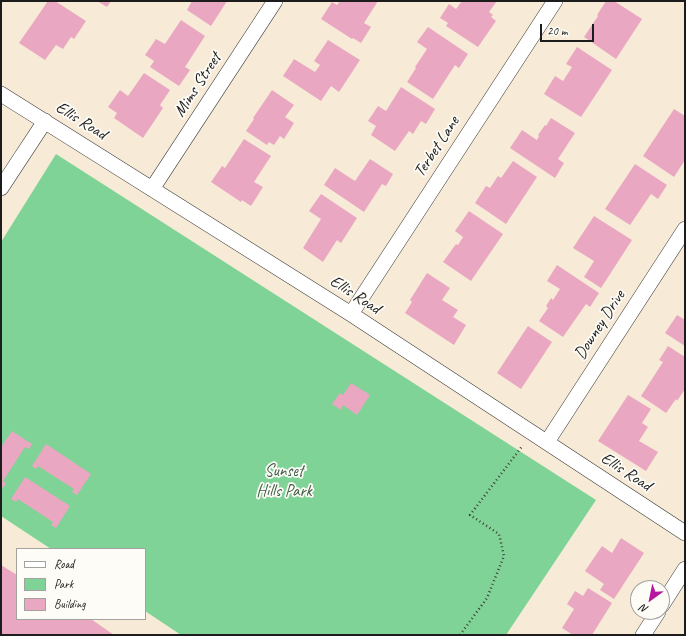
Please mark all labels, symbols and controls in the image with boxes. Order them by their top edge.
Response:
scale bar [542,16,596,42]
text: 20 m [547,23,567,39]
street label: Mims Street [170,49,226,121]
street label: Ellis Road [52,97,110,145]
street label: Terbet Lane [410,113,464,181]
street label: Ellis Road [326,271,384,319]
street label: Downey Drive [570,287,630,363]
street label: Ellis Road [597,448,655,496]
park label: Sunset Hills Park [256,462,312,502]
legend [16,548,146,620]
text: Road [54,556,74,572]
text: Park [54,576,73,592]
north arrow [630,580,670,620]
text: Building [54,596,86,612]
text: N [637,601,651,617]

